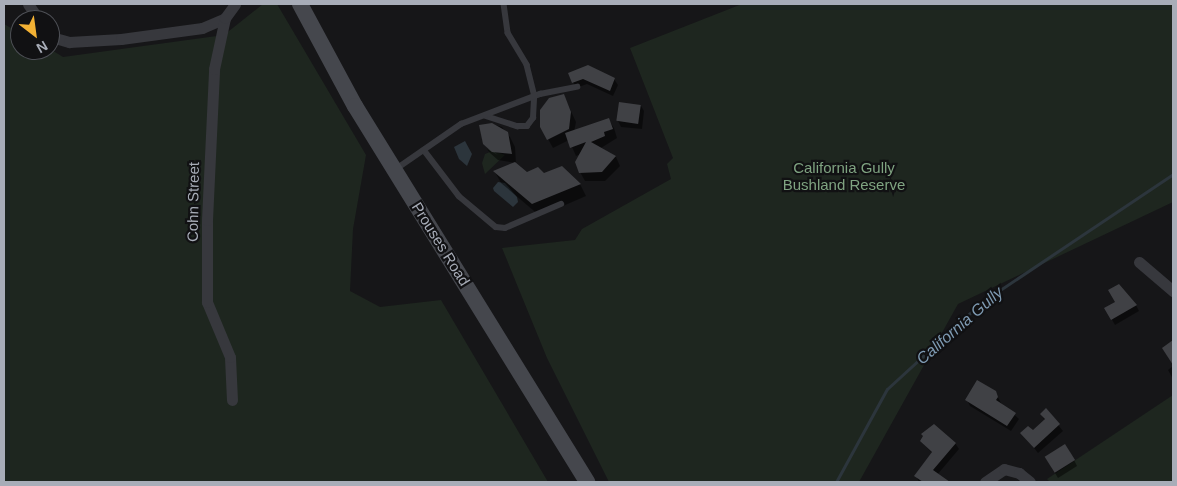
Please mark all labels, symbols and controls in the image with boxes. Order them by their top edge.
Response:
north arrow [10,10,60,60]
text: N [34,38,50,57]
park label: California Gully Bushland Reserve [783,158,905,193]
street label: Cohn Street [183,162,203,242]
street label: Prouses Road [408,199,474,289]
water label: California Gully [913,283,1007,369]

